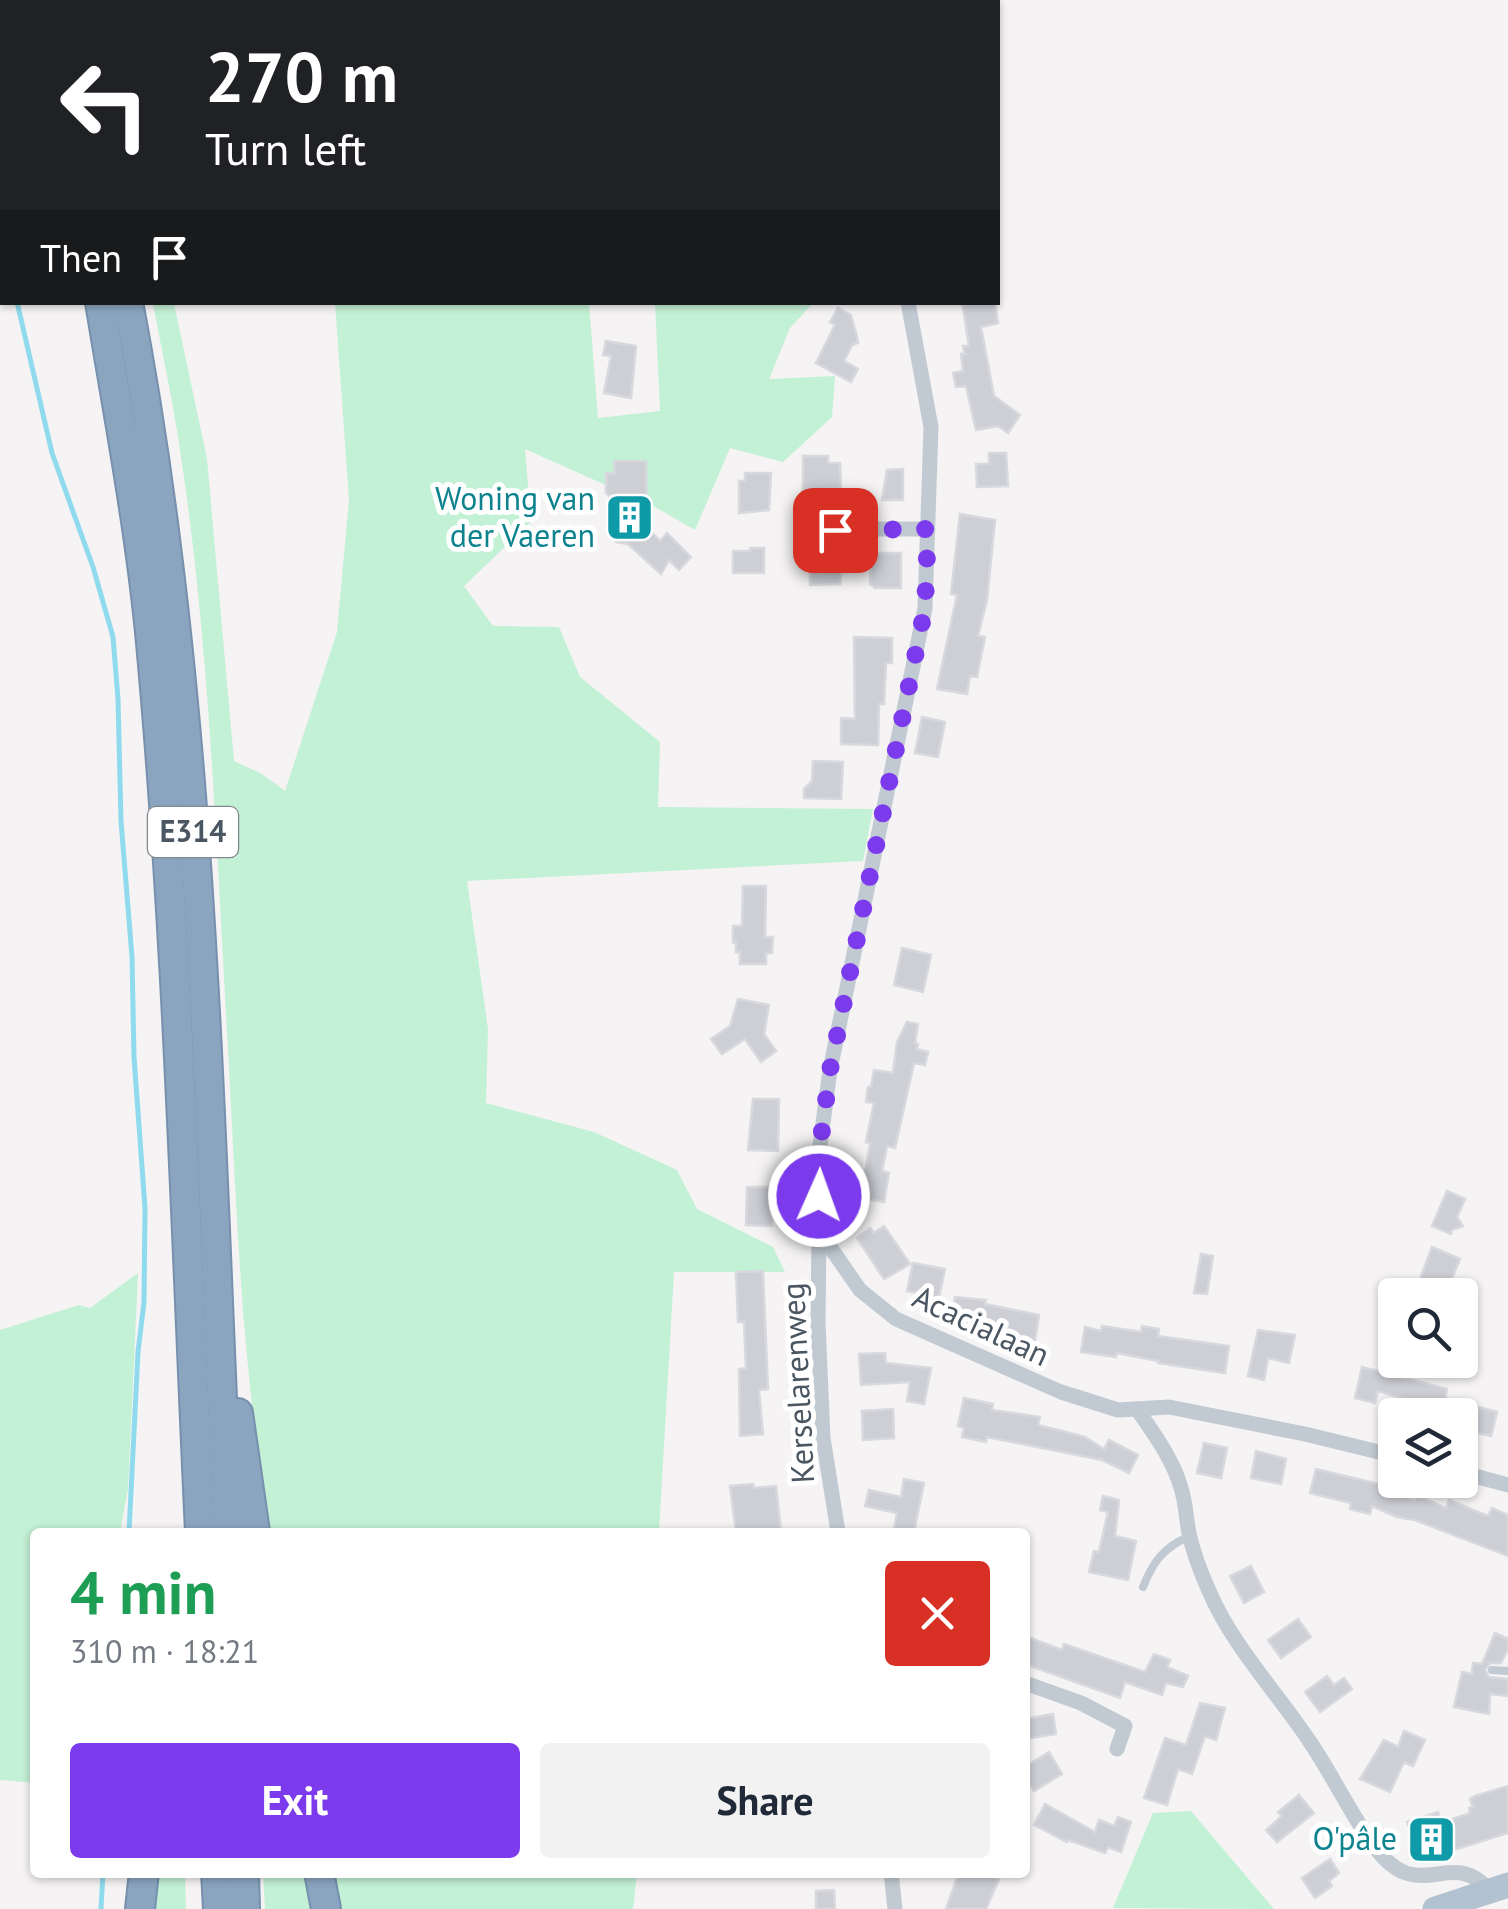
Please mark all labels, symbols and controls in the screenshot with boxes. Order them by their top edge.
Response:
text: 270 m [205,31,398,121]
icon: left [40,40,170,170]
text: Turn left [205,119,366,177]
icon: arrive [142,230,197,285]
text: Then [40,233,122,282]
place label: Woning van der Vaeren [435,477,595,556]
pin [793,488,878,573]
building icon: Woning van der Vaeren [604,491,656,543]
icon: arrive [808,503,863,558]
road number: E314 [148,807,238,857]
position arrow [767,1144,871,1248]
street label: Acacialaan [906,1275,1057,1375]
map controls [1378,1278,1478,1498]
button: search [1378,1278,1478,1378]
street label: Kerselarenweg [771,1282,823,1484]
button: layers [1378,1398,1478,1498]
text: 4 min [70,1553,216,1631]
button: close [885,1561,990,1666]
text: 310 m · 18:21 [70,1630,259,1672]
button: Exit [70,1743,520,1858]
button: Share [540,1743,990,1858]
building icon: O'pâle [1406,1813,1458,1865]
place label: O'pâle [1313,1817,1397,1859]

